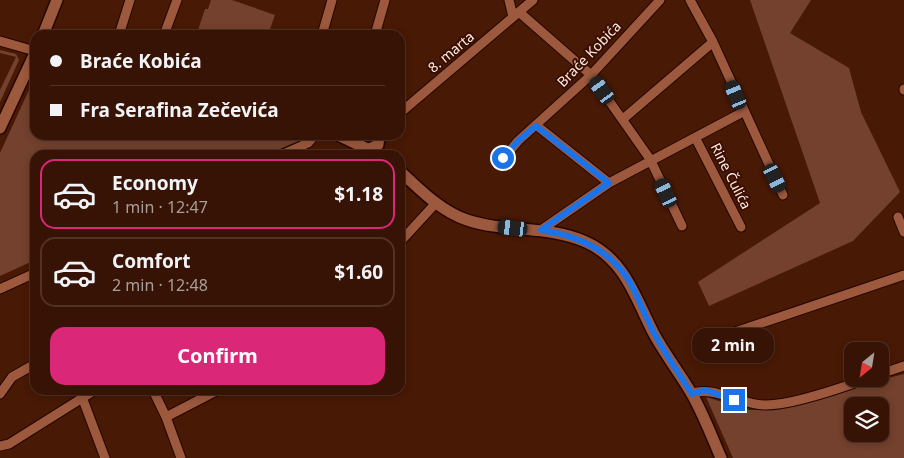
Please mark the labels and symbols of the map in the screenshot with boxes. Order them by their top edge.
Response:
street label: Braće Kobića [552,17,625,91]
street label: 8. marta [423,27,478,77]
car [587,73,616,107]
car [723,78,748,112]
street label: Rine Čulića [707,139,756,212]
route start [492,147,514,169]
car [761,161,788,195]
car [652,176,679,210]
car [497,219,528,237]
callout: 2 min [693,328,775,362]
north arrow [844,342,889,388]
route end [723,389,745,411]

